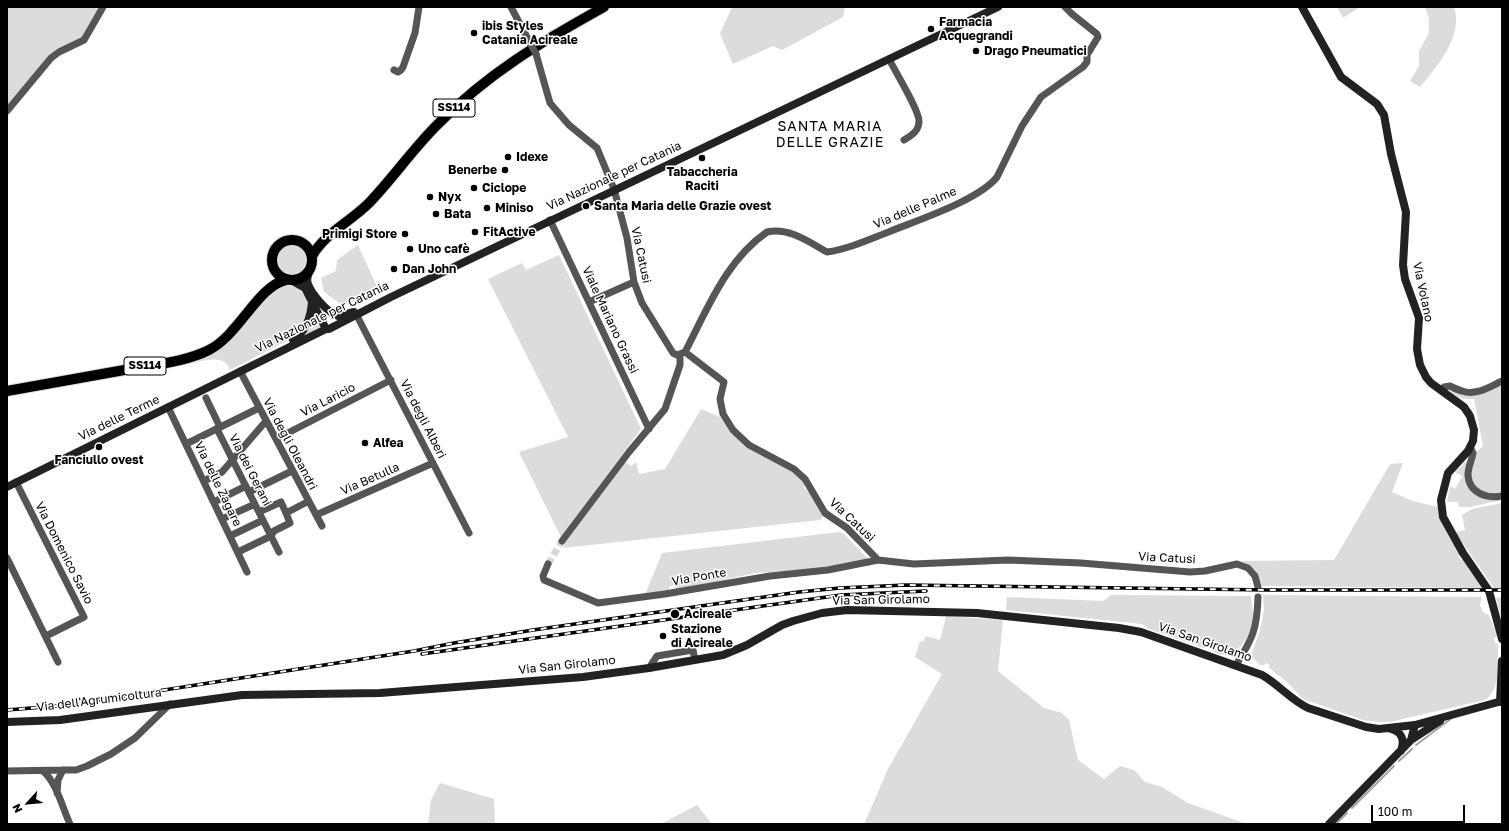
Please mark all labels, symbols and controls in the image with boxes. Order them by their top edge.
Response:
place label: Farmacia Acquegrandi [939,15,1013,43]
place label: ibis Styles Catania Acireale [482,19,578,47]
marker: Farmacia Acquegrandi [926,24,936,34]
marker: ibis Styles Catania Acireale [469,28,479,38]
place label: Drago Pneumatici [984,44,1087,58]
marker: Drago Pneumatici [971,46,981,56]
road number: SS114 [433,99,475,117]
district label: SANTA MARIA DELLE GRAZIE [776,119,884,152]
street label: Via Nazionale per Catania [544,138,684,214]
place label: Idexe [516,150,548,164]
marker: Idexe [503,152,513,162]
marker: Tabaccheria Raciti [697,153,707,163]
place label: Benerbe [448,163,497,177]
marker: Benerbe [500,165,510,175]
place label: Tabaccheria Raciti [666,165,738,193]
place label: Ciclope [482,181,526,195]
marker: Ciclope [469,183,479,193]
street label: Via delle Palme [871,184,959,232]
place label: Nyx [438,190,461,204]
marker: Nyx [425,192,435,202]
place label: Santa Maria delle Grazie ovest [594,199,771,213]
place label: Miniso [495,201,533,215]
marker: Santa Maria delle Grazie ovest [581,201,591,211]
marker: Miniso [482,203,492,213]
place label: Bata [444,207,471,221]
marker: Bata [431,209,441,219]
place label: FitActive [483,225,536,239]
street label: Via Catusi [628,225,654,285]
place label: Primigi Store [322,227,397,241]
marker: FitActive [470,227,480,237]
marker: Primigi Store [400,229,410,239]
place label: Uno cafè [418,242,469,256]
marker: Uno cafè [405,244,415,254]
street label: Via Volano [1410,261,1436,323]
place label: Dan John [402,262,456,276]
marker: Dan John [389,264,399,274]
street label: Viale Mariano Grassi [579,264,641,376]
street label: Via Nazionale per Catania [253,278,391,356]
road number: SS114 [124,357,166,375]
street label: Via degli Alberi [397,377,449,461]
street label: Via Laricio [298,380,358,420]
street label: Via delle Terme [76,392,162,444]
street label: Via degli Oleandri [260,396,320,492]
street label: Via dei Gerani [226,432,274,508]
place label: Alfea [373,436,404,450]
marker: Alfea [360,438,370,448]
street label: Via delle Zagare [191,439,245,529]
marker: Fanciullo ovest [94,442,104,452]
place label: Fanciullo ovest [54,453,144,467]
street label: Via Betulla [338,460,402,498]
street label: Via Catusi [826,495,878,545]
street label: Via Domenico Savio [32,499,96,607]
street label: Via Catusi [1138,549,1196,567]
street label: Via Ponte [671,565,727,589]
street label: Via San Girolamo [832,592,930,608]
place label: Acireale [684,607,732,621]
marker: Acireale [669,608,681,620]
street label: Via San Girolamo [1156,619,1254,665]
place label: Stazione di Acireale [671,622,733,650]
marker: Stazione di Acireale [658,631,668,641]
street label: Via San Girolamo [518,653,616,677]
street label: Via dell'Agrumicoltura [36,685,162,715]
north arrow [8,783,48,823]
scale bar [1373,797,1467,823]
text: N [9,802,25,815]
text: 100 m [1378,804,1412,819]

